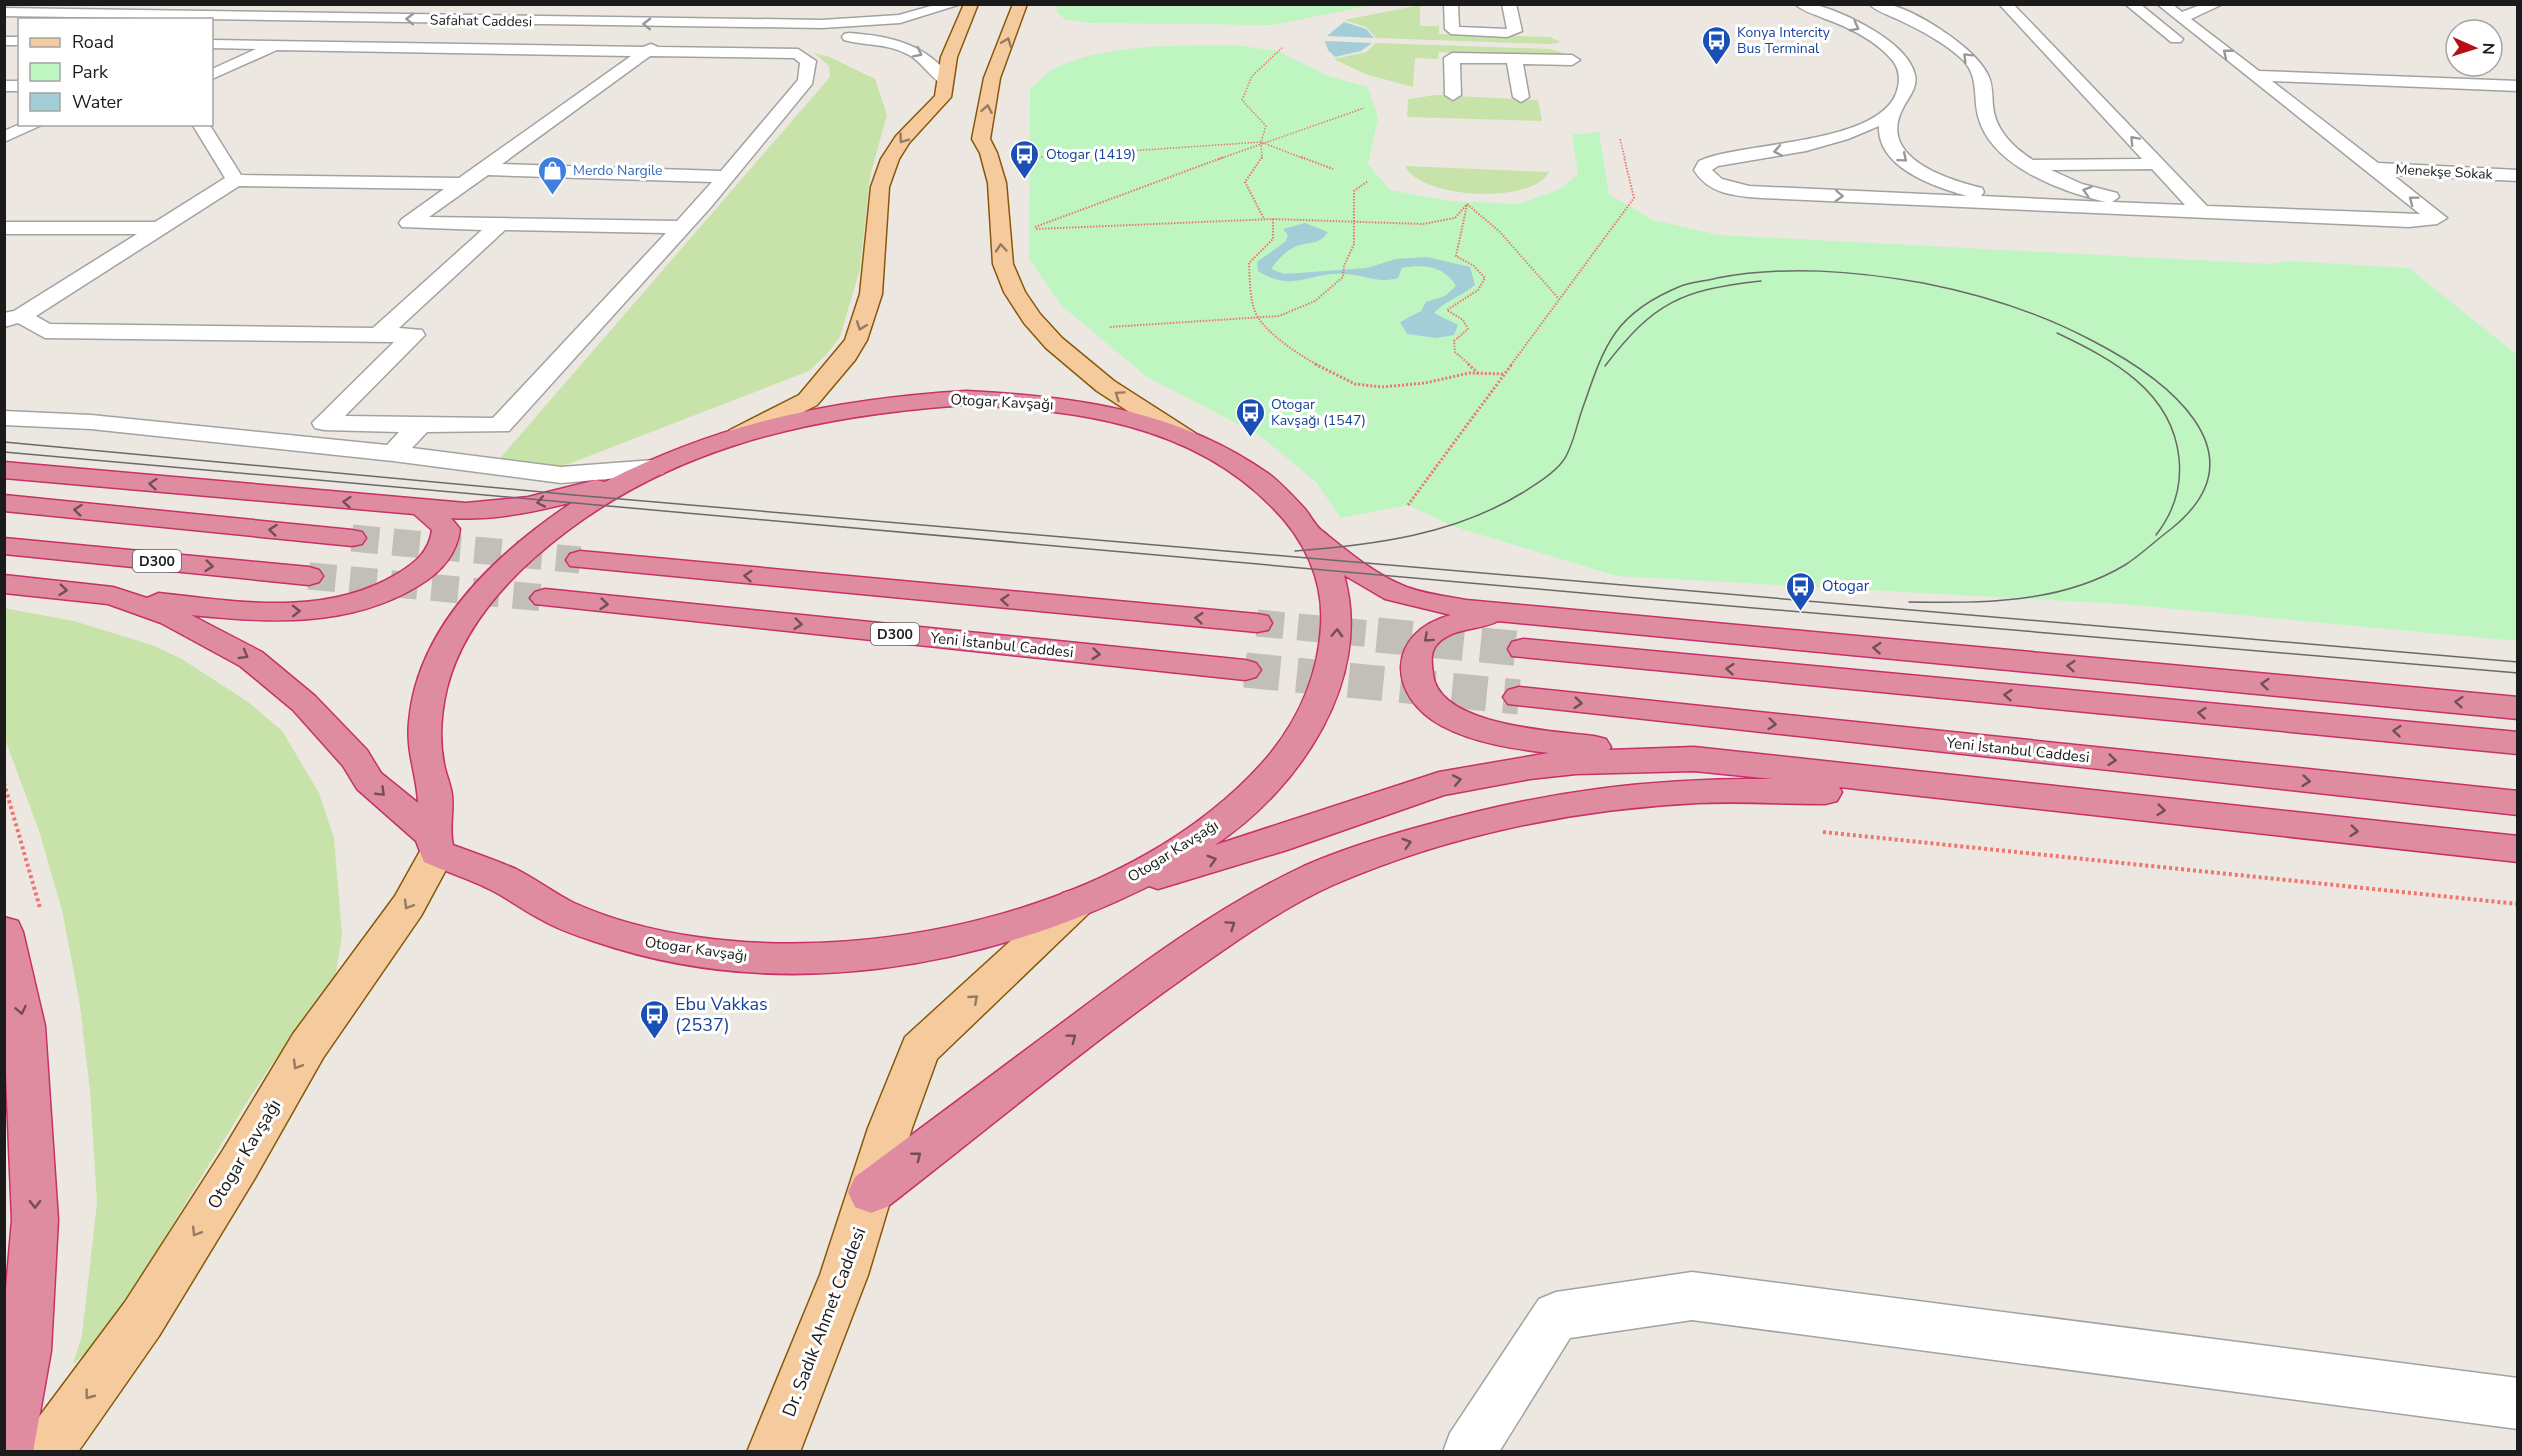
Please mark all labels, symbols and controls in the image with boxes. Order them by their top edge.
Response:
street label: Safahat Caddesi [430,11,532,31]
one-way arrow [405,13,414,26]
one-way arrow [642,17,651,30]
legend [18,18,213,126]
north arrow [2444,18,2504,78]
one-way arrow [1849,20,1860,31]
place label: Konya Intercity Bus Terminal [1737,23,1831,58]
bus stop icon: Konya Intercity Bus Terminal [1700,24,1732,66]
text: Road [72,30,114,54]
one-way arrow [1000,37,1012,48]
text: N [2477,42,2499,55]
one-way arrow [912,46,923,57]
one-way arrow [2223,50,2234,61]
one-way arrow [1963,53,1974,64]
text: Park [72,60,109,84]
text: Water [72,90,123,114]
one-way arrow [980,104,993,114]
one-way arrow [899,133,910,144]
one-way arrow [2130,136,2141,147]
bus stop icon: Otogar (1419) [1009,138,1041,180]
one-way arrow [1773,144,1783,157]
place label: Otogar (1419) [1046,145,1136,164]
one-way arrow [1896,151,1907,162]
shop icon: Merdo Nargile [536,154,568,196]
street label: Menekşe Sokak [2395,160,2494,184]
place label: Merdo Nargile [573,161,663,180]
one-way arrow [2082,186,2093,198]
one-way arrow [1834,190,1843,203]
one-way arrow [2408,196,2419,207]
one-way arrow [995,243,1008,252]
one-way arrow [855,320,868,331]
street label: Otogar Kavşağı [950,389,1054,415]
one-way arrow [1114,392,1125,403]
place label: Otogar Kavşağı (1547) [1271,395,1366,430]
bus stop icon: Otogar Kavşağı (1547) [1234,396,1266,438]
one-way arrow [149,478,158,491]
one-way arrow [537,495,547,508]
one-way arrow [343,496,352,509]
one-way arrow [74,504,83,517]
one-way arrow [268,524,277,537]
road number: D300 [133,550,181,572]
one-way arrow [204,559,214,572]
one-way arrow [743,570,752,583]
bus stop icon: Otogar [1785,570,1817,612]
place label: Otogar [1822,576,1870,596]
one-way arrow [58,584,67,596]
one-way arrow [1000,594,1009,607]
one-way arrow [599,597,608,610]
one-way arrow [292,605,301,617]
one-way arrow [1194,612,1203,625]
one-way arrow [793,617,802,630]
road number: D300 [871,623,919,645]
street label: Yeni İstanbul Caddesi [928,627,1075,662]
one-way arrow [1330,628,1343,637]
one-way arrow [1425,631,1435,642]
one-way arrow [1872,642,1881,655]
one-way arrow [238,648,248,659]
one-way arrow [1091,648,1101,660]
one-way arrow [2066,660,2075,673]
one-way arrow [1726,663,1735,676]
one-way arrow [2261,678,2270,691]
one-way arrow [2004,689,2013,702]
one-way arrow [1573,696,1582,709]
one-way arrow [2455,696,2464,709]
one-way arrow [2198,707,2207,720]
one-way arrow [1767,717,1776,730]
one-way arrow [2392,725,2401,738]
street label: Yeni İstanbul Caddesi [1944,732,2091,767]
one-way arrow [2107,753,2116,766]
one-way arrow [1452,774,1462,787]
one-way arrow [2301,774,2310,787]
one-way arrow [374,785,384,796]
one-way arrow [2156,803,2165,815]
street label: Otogar Kavşağı [1124,815,1222,887]
one-way arrow [2350,824,2359,837]
one-way arrow [1402,838,1412,851]
one-way arrow [1206,855,1217,867]
one-way arrow [404,899,416,909]
one-way arrow [1224,921,1235,932]
street label: Otogar Kavşağı [643,932,749,966]
place label: Ebu Vakkas (2537) [675,992,768,1037]
one-way arrow [967,995,978,1006]
bus stop icon: Ebu Vakkas (2537) [638,998,670,1040]
one-way arrow [14,1005,27,1015]
one-way arrow [1065,1034,1076,1045]
one-way arrow [293,1059,304,1069]
street label: Otogar Kavşağı [202,1095,286,1213]
one-way arrow [910,1153,921,1164]
one-way arrow [29,1200,41,1209]
street label: Dr. Sadık Ahmet Caddesi [777,1224,871,1420]
one-way arrow [193,1225,204,1236]
one-way arrow [86,1388,97,1399]

